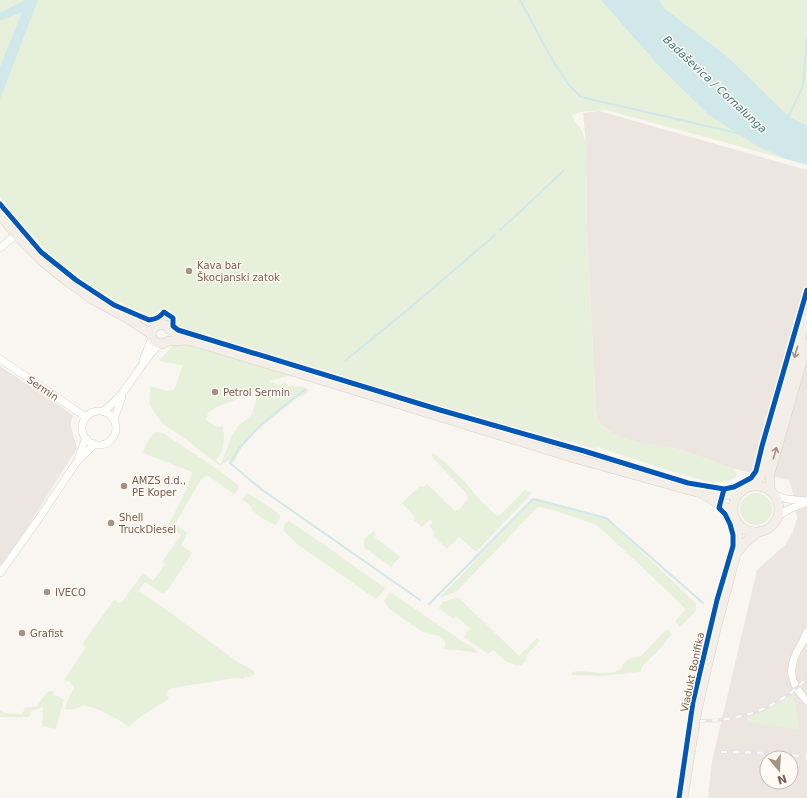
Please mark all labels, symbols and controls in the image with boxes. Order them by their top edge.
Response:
water label: Badaševica / Cornalunga [660,33,769,136]
place label: Kava bar Škocjanski zatok [197,260,280,283]
marker: Kava bar Škocjanski zatok [184,266,194,276]
one-way arrow [792,345,799,358]
street label: Sermin [25,374,60,403]
marker: Petrol Sermin [210,387,220,397]
place label: Petrol Sermin [223,387,290,398]
one-way arrow [772,447,780,460]
place label: AMZS d.d., PE Koper [132,475,186,498]
marker: AMZS d.d., PE Koper [119,481,129,491]
place label: Shell TruckDiesel [118,512,176,535]
marker: Shell TruckDiesel [106,518,116,528]
marker: IVECO [42,587,52,597]
place label: IVECO [55,587,86,598]
marker: Grafist [17,628,27,638]
place label: Grafist [30,628,63,639]
street label: Viadukt Bonifika [679,631,706,713]
north arrow [759,750,799,790]
text: N [776,771,788,787]

